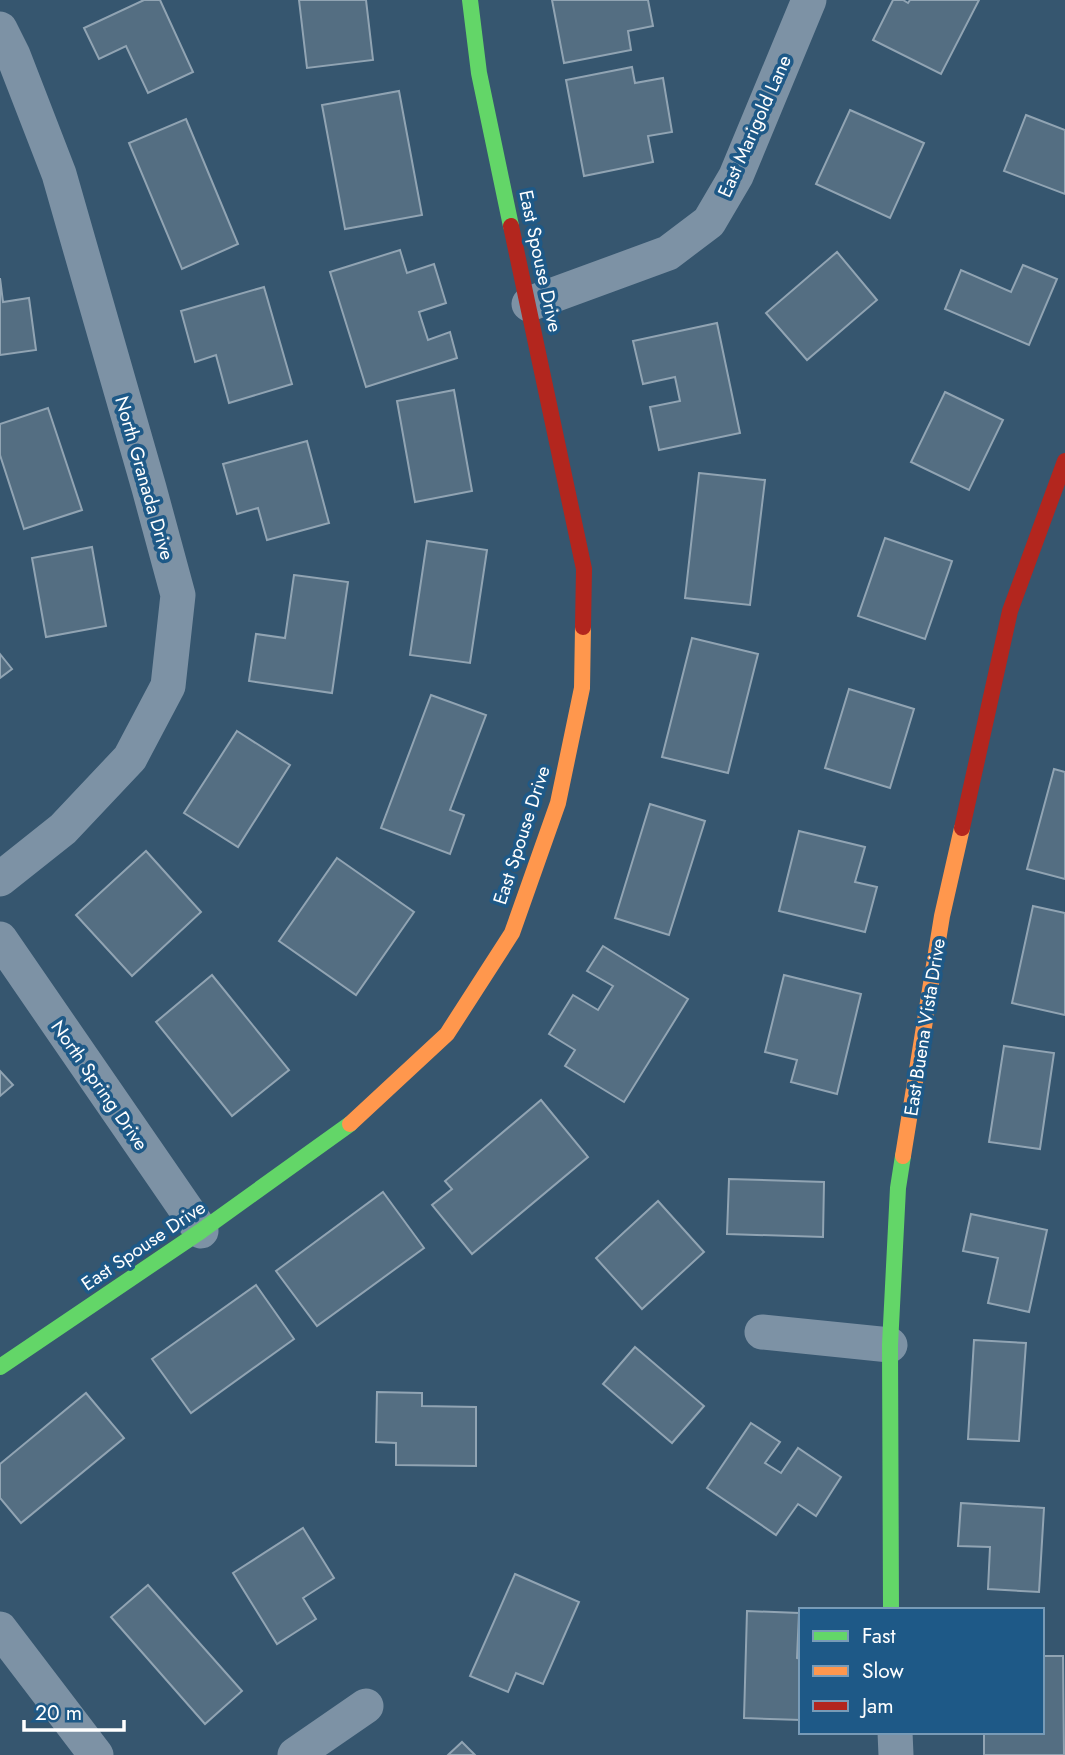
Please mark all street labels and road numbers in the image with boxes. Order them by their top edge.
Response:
street label: East Marigold Lane [711,51,798,202]
street label: East Spouse Drive [512,188,569,335]
street label: North Granada Drive [108,393,181,563]
street label: East Spouse Drive [486,762,557,908]
street label: East Buena Vista Drive [897,936,952,1118]
street label: North Spring Drive [45,1015,155,1156]
street label: East Spouse Drive [76,1194,211,1297]

